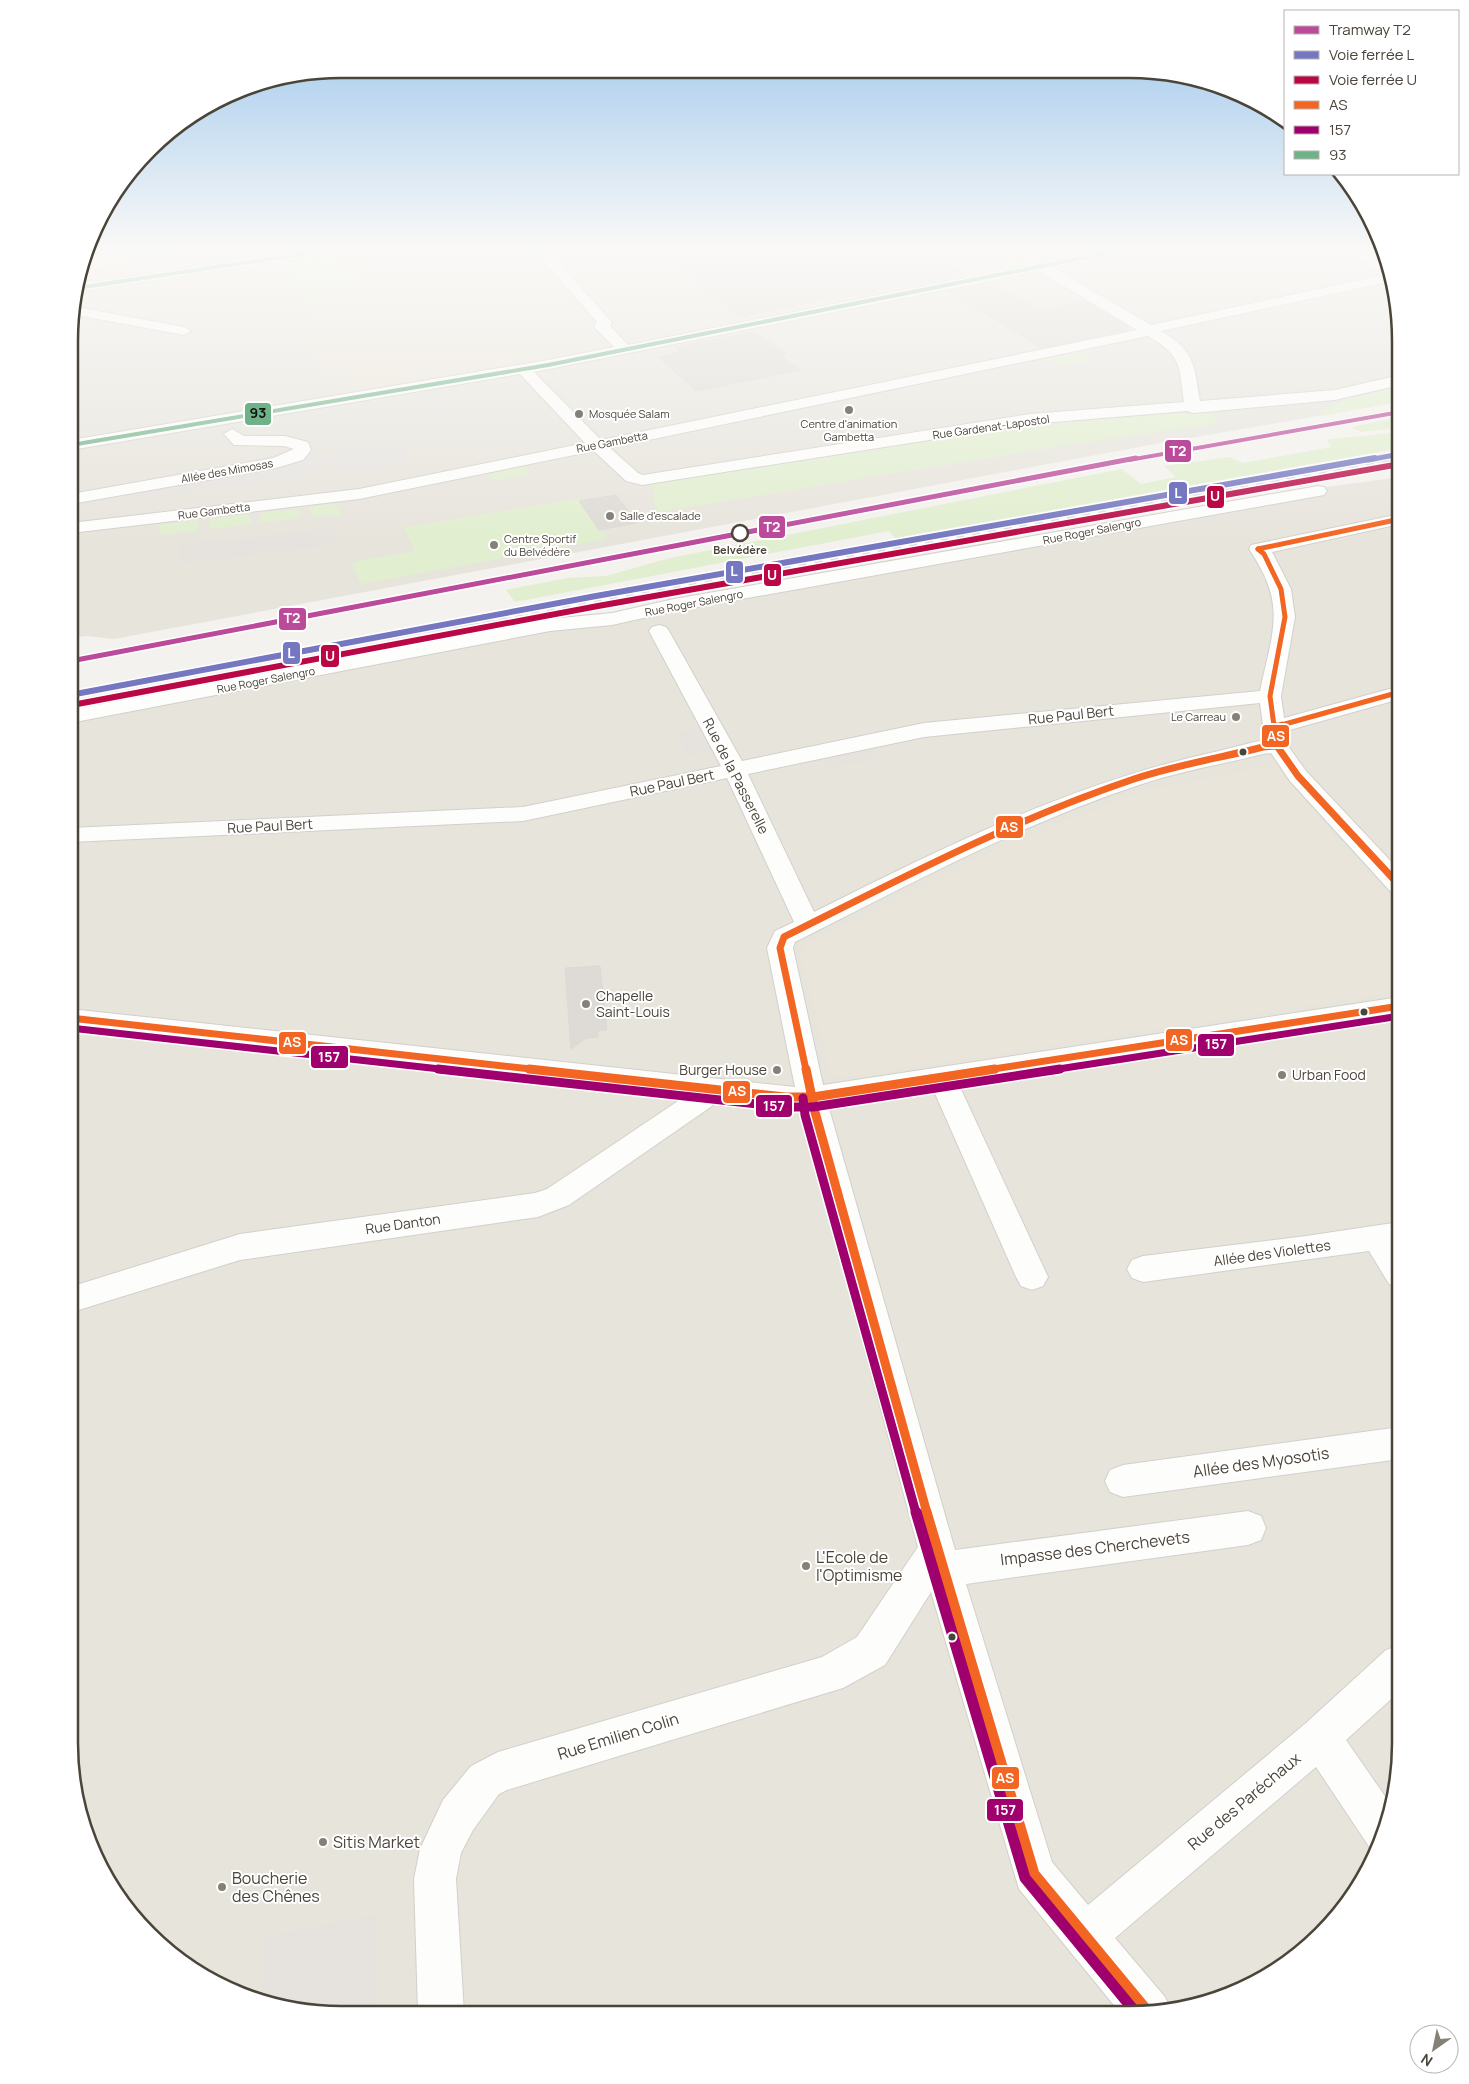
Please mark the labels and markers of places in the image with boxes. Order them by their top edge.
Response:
marker: Centre d'animation Gambetta [843,404,855,416]
place label: Mosquée Salam [589,406,669,421]
marker: Mosquée Salam [573,408,585,420]
place label: Centre d'animation Gambetta [801,416,897,444]
place label: Salle d'escalade [620,508,701,523]
marker: Salle d'escalade [604,510,616,522]
marker: Belvédère [731,524,749,542]
place label: Centre Sportif du Belvédère [504,531,576,559]
marker: Centre Sportif du Belvédère [488,539,500,551]
place label: Belvédère [713,542,767,557]
place label: Le Carreau [1171,709,1226,724]
marker: Le Carreau [1230,711,1242,723]
unlabelled marker [1238,747,1248,757]
place label: Chapelle Saint-Louis [596,986,670,1021]
marker: Chapelle Saint-Louis [580,998,592,1010]
unlabelled marker [1359,1007,1369,1017]
place label: Burger House [679,1060,767,1079]
marker: Burger House [771,1064,783,1076]
place label: Urban Food [1292,1065,1366,1084]
marker: Urban Food [1276,1069,1288,1081]
place label: L'Ecole de l'Optimisme [816,1546,902,1586]
marker: L'Ecole de l'Optimisme [800,1560,812,1572]
unlabelled marker [947,1632,957,1642]
place label: Sitis Market [333,1831,420,1853]
marker: Sitis Market [317,1836,329,1848]
place label: Boucherie des Chênes [232,1867,320,1907]
marker: Boucherie des Chênes [216,1881,228,1893]

